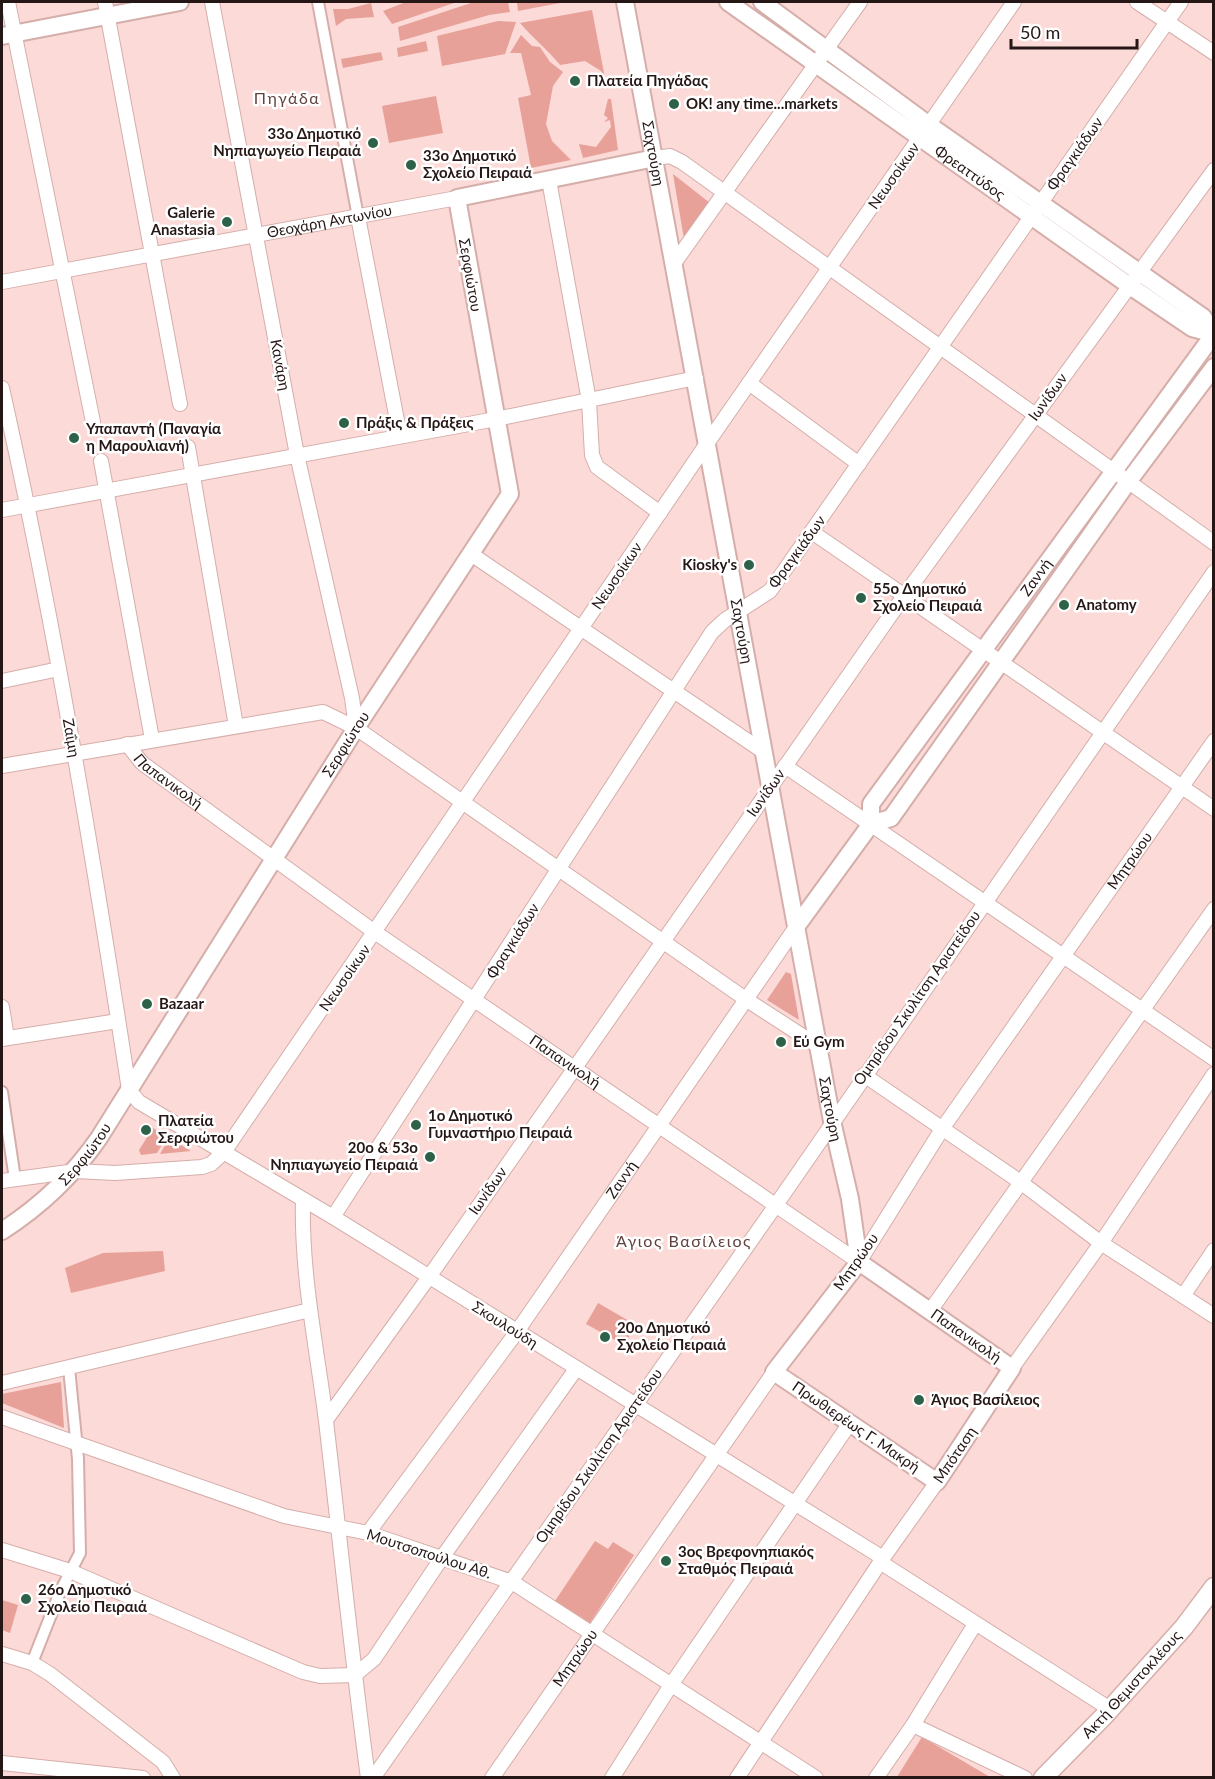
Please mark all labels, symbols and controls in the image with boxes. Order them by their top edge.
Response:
scale bar [1011,12,1137,50]
text: 50 m [1020,21,1060,43]
place label: Πλατεία Πηγάδας [587,71,708,89]
marker: Πλατεία Πηγάδας [568,74,582,88]
district label: Πηγάδα [254,88,320,107]
place label: OK! any time...markets [686,94,838,112]
marker: OK! any time...markets [667,97,681,111]
street label: Φραγκιάδων [1042,113,1106,194]
street label: Σαχτούρη [639,119,669,187]
place label: 33ο Δημοτικό Νηπιαγωγείο Πειραιά [213,124,361,159]
marker: 33ο Δημοτικό Νηπιαγωγείο Πειραιά [366,136,380,150]
street label: Νεωσοίκων [864,138,923,212]
street label: Φρεαττύδος [932,141,1009,203]
place label: 33ο Δημοτικό Σχολείο Πειραιά [423,146,532,181]
marker: 33ο Δημοτικό Σχολείο Πειραιά [404,158,418,172]
street label: Θεοχάρη Αντωνίου [265,200,393,241]
place label: Galerie Anastasia [150,203,215,238]
marker: Galerie Anastasia [220,215,234,229]
street label: Σερφιώτου [456,237,486,313]
street label: Κανάρη [267,338,295,392]
street label: Ιωνίδων [1024,369,1071,424]
place label: Πράξις & Πράξεις [356,413,474,431]
marker: Πράξις & Πράξεις [337,416,351,430]
place label: Υπαπαντή (Παναγία η Μαρουλιανή) [85,419,221,454]
marker: Υπαπαντή (Παναγία η Μαρουλιανή) [67,431,81,445]
street label: Φραγκιάδων [764,511,829,591]
street label: Νεωσοίκων [587,538,645,612]
place label: Kiosky's [682,555,737,573]
street label: Ζαννή [1016,555,1055,599]
marker: Kiosky's [742,558,756,572]
place label: 55ο Δημοτικό Σχολείο Πειραιά [873,579,982,614]
marker: 55ο Δημοτικό Σχολείο Πειραιά [854,591,868,605]
place label: Anatomy [1075,595,1137,613]
street label: Σαχτούρη [728,597,757,665]
marker: Anatomy [1057,598,1071,612]
street label: Σερφιώτου [318,708,373,780]
street label: Ζαΐμη [60,717,84,759]
street label: Παπανικολή [130,750,207,812]
street label: Ιωνίδων [742,765,788,820]
street label: Μητρώου [1103,828,1155,892]
street label: Φραγκιάδων [482,899,543,981]
street label: Ομηρίδου Σκυλίτση Αριστείδου [849,907,984,1088]
street label: Νεωσοίκων [315,940,374,1014]
place label: Bazaar [159,994,204,1012]
marker: Bazaar [140,997,154,1011]
street label: Παπανικολή [527,1030,604,1091]
place label: Εύ Gym [793,1032,845,1050]
marker: Εύ Gym [774,1035,788,1049]
street label: Σαχτούρη [816,1075,846,1143]
place label: 1ο Δημοτικό Γυμναστήριο Πειραιά [428,1106,572,1141]
place label: Πλατεία Σερφιώτου [158,1111,234,1146]
marker: 1ο Δημοτικό Γυμναστήριο Πειραιά [409,1118,423,1132]
street label: Σερφιώτου [55,1119,114,1189]
marker: Πλατεία Σερφιώτου [139,1123,153,1137]
place label: 20ο & 53ο Νηπιαγωγείο Πειραιά [270,1138,418,1173]
marker: 20ο & 53ο Νηπιαγωγείο Πειραιά [423,1150,437,1164]
street label: Ζαννή [602,1157,640,1201]
street label: Ιωνίδων [464,1163,510,1218]
street label: Μητρώου [829,1229,881,1294]
district label: Άγιος Βασίλειος [616,1231,752,1250]
street label: Σκουλούδη [469,1297,542,1351]
street label: Παπανικολή [928,1304,1005,1366]
place label: 20ο Δημοτικό Σχολείο Πειραιά [617,1318,726,1353]
marker: 20ο Δημοτικό Σχολείο Πειραιά [598,1330,612,1344]
street label: Ομηρίδου Σκυλίτση Αριστείδου [531,1365,666,1546]
street label: Πρωθιερέως Γ. Μακρή [789,1377,924,1476]
place label: Άγιος Βασίλειος [930,1390,1040,1408]
marker: Άγιος Βασίλειος [912,1393,926,1407]
street label: Μπόταση [929,1423,980,1486]
street label: Μουτσοπούλου Αθ. [365,1524,494,1582]
place label: 3ος Βρεφονηπιακός Σταθμός Πειραιά [678,1542,814,1577]
marker: 3ος Βρεφονηπιακός Σταθμός Πειραιά [659,1554,673,1568]
place label: 26ο Δημοτικό Σχολείο Πειραιά [38,1580,147,1615]
marker: 26ο Δημοτικό Σχολείο Πειραιά [19,1592,33,1606]
street label: Μητρώου [548,1625,601,1690]
street label: Ακτή Θεμιστοκλέους [1077,1626,1185,1741]

